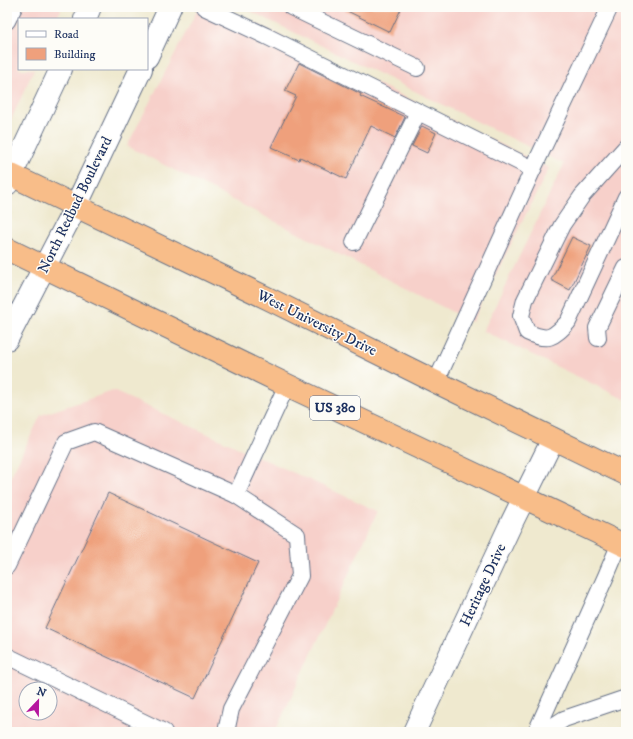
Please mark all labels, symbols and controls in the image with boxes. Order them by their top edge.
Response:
legend [18,18,148,70]
text: Road [54,27,79,42]
text: Building [54,47,95,62]
street label: North Redbud Boulevard [34,133,117,277]
street label: West University Drive [253,285,380,360]
road number: US 380 [310,396,360,420]
street label: Heritage Drive [456,541,510,629]
north arrow [18,681,58,721]
text: N [35,684,48,701]

